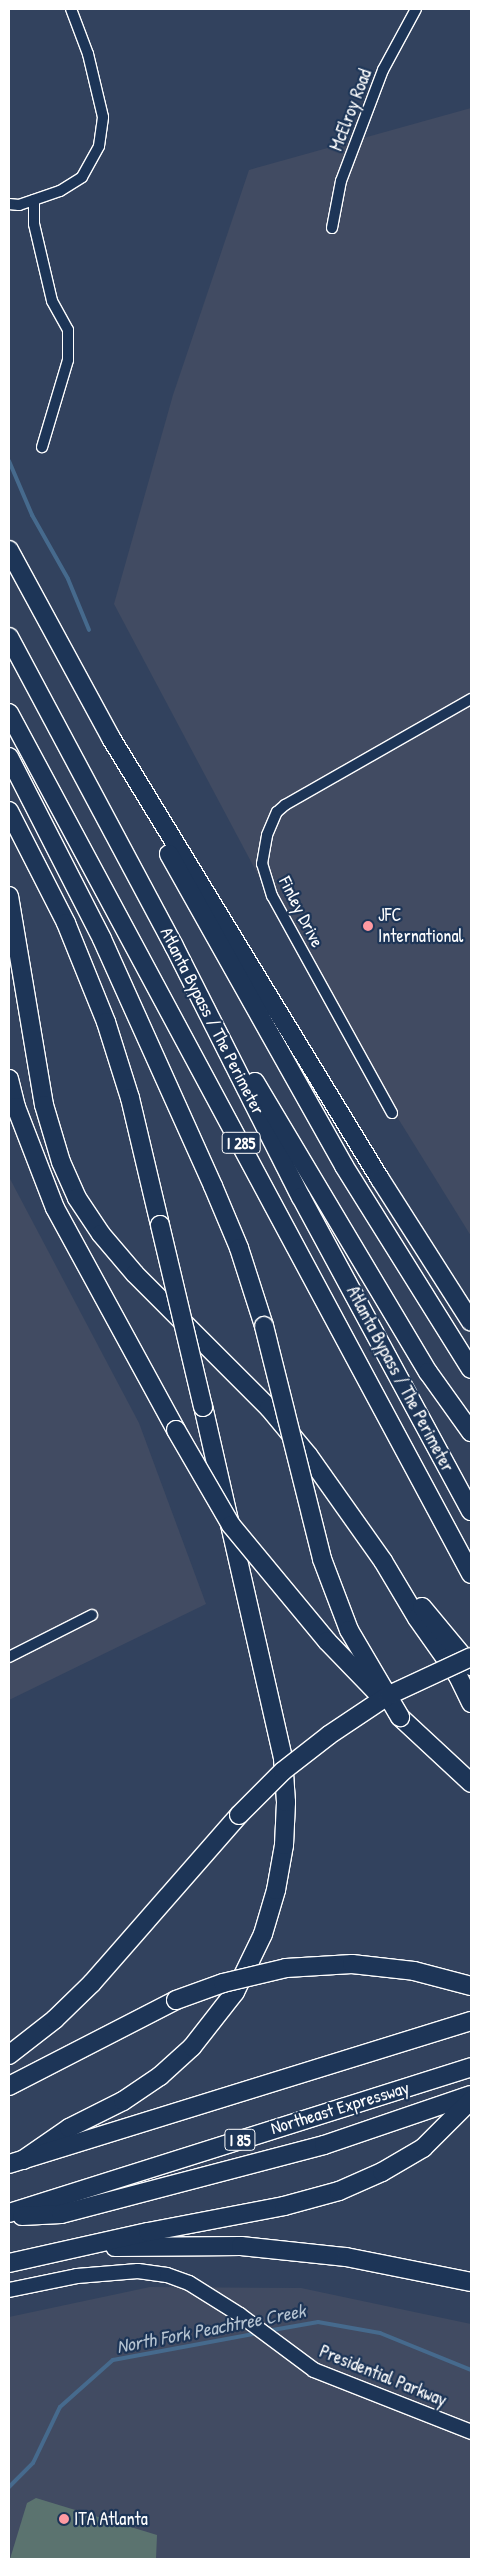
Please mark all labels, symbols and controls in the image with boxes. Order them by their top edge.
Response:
street label: McElroy Road [326,66,376,154]
street label: Finley Drive [274,873,328,951]
place label: JFC International [378,905,463,948]
marker: JFC International [362,920,374,932]
street label: Atlanta Bypass / The Perimeter [155,924,269,1118]
road number: I 285 [221,1130,261,1156]
street label: Atlanta Bypass / The Perimeter [342,1282,458,1476]
street label: Northeast Expressway [268,2077,412,2139]
road number: I 85 [224,2126,256,2154]
water label: North Fork Peachtree Creek [115,2300,307,2358]
street label: Presidential Parkway [316,2341,450,2411]
place label: ITA Atlanta [74,2508,148,2530]
marker: ITA Atlanta [58,2513,70,2525]

